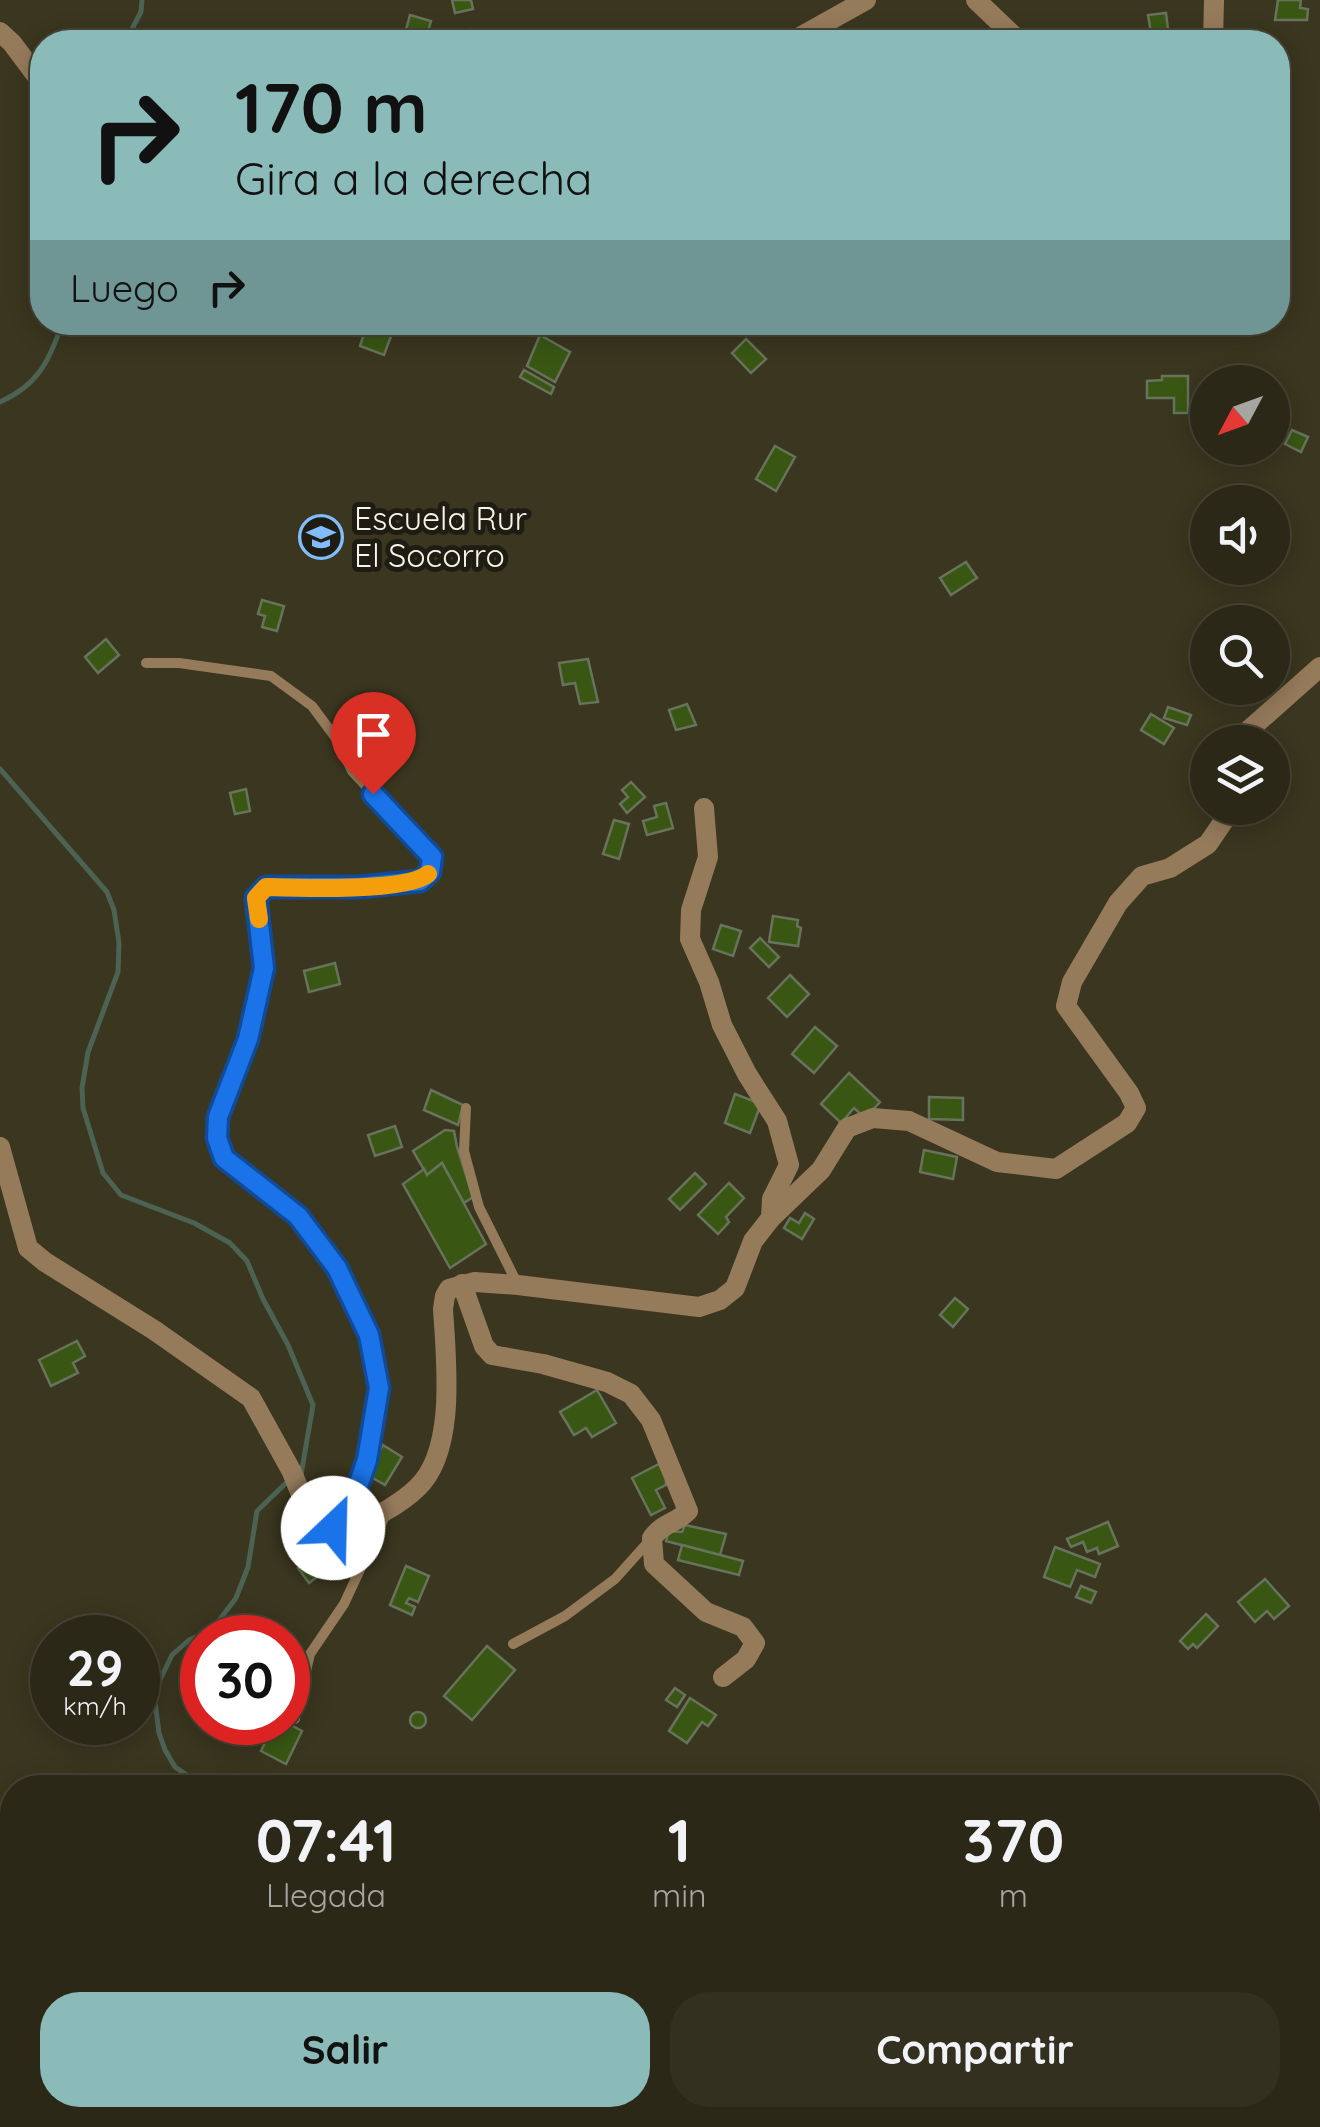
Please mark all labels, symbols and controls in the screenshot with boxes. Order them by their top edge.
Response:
text: 170 m [235,63,428,151]
icon: right [70,70,200,200]
text: Gira a la derecha [235,150,592,206]
icon: right [199,260,254,315]
text: Luego [70,264,179,312]
north arrow [1190,365,1290,465]
map controls [1190,365,1290,825]
button: sound [1190,485,1290,585]
place label: Escuela Rur El Socorro [354,498,527,575]
school or university icon: Escuela Rur El Socorro [298,514,344,560]
button: search [1190,605,1290,705]
pin [331,692,416,795]
icon: arrive [346,707,401,762]
button: layers [1190,725,1290,825]
position arrow [281,1476,385,1580]
speed limit sign: 30 [180,1615,310,1745]
text: 29 [67,1636,123,1699]
text: km/h [63,1690,127,1721]
text: 07:41 [256,1802,396,1877]
text: 1 [668,1802,691,1877]
text: 370 [962,1802,1064,1877]
text: Llegada [266,1875,386,1915]
text: min [652,1875,707,1915]
text: m [999,1875,1028,1915]
button: Salir [40,1992,650,2107]
button: Compartir [670,1992,1280,2107]

